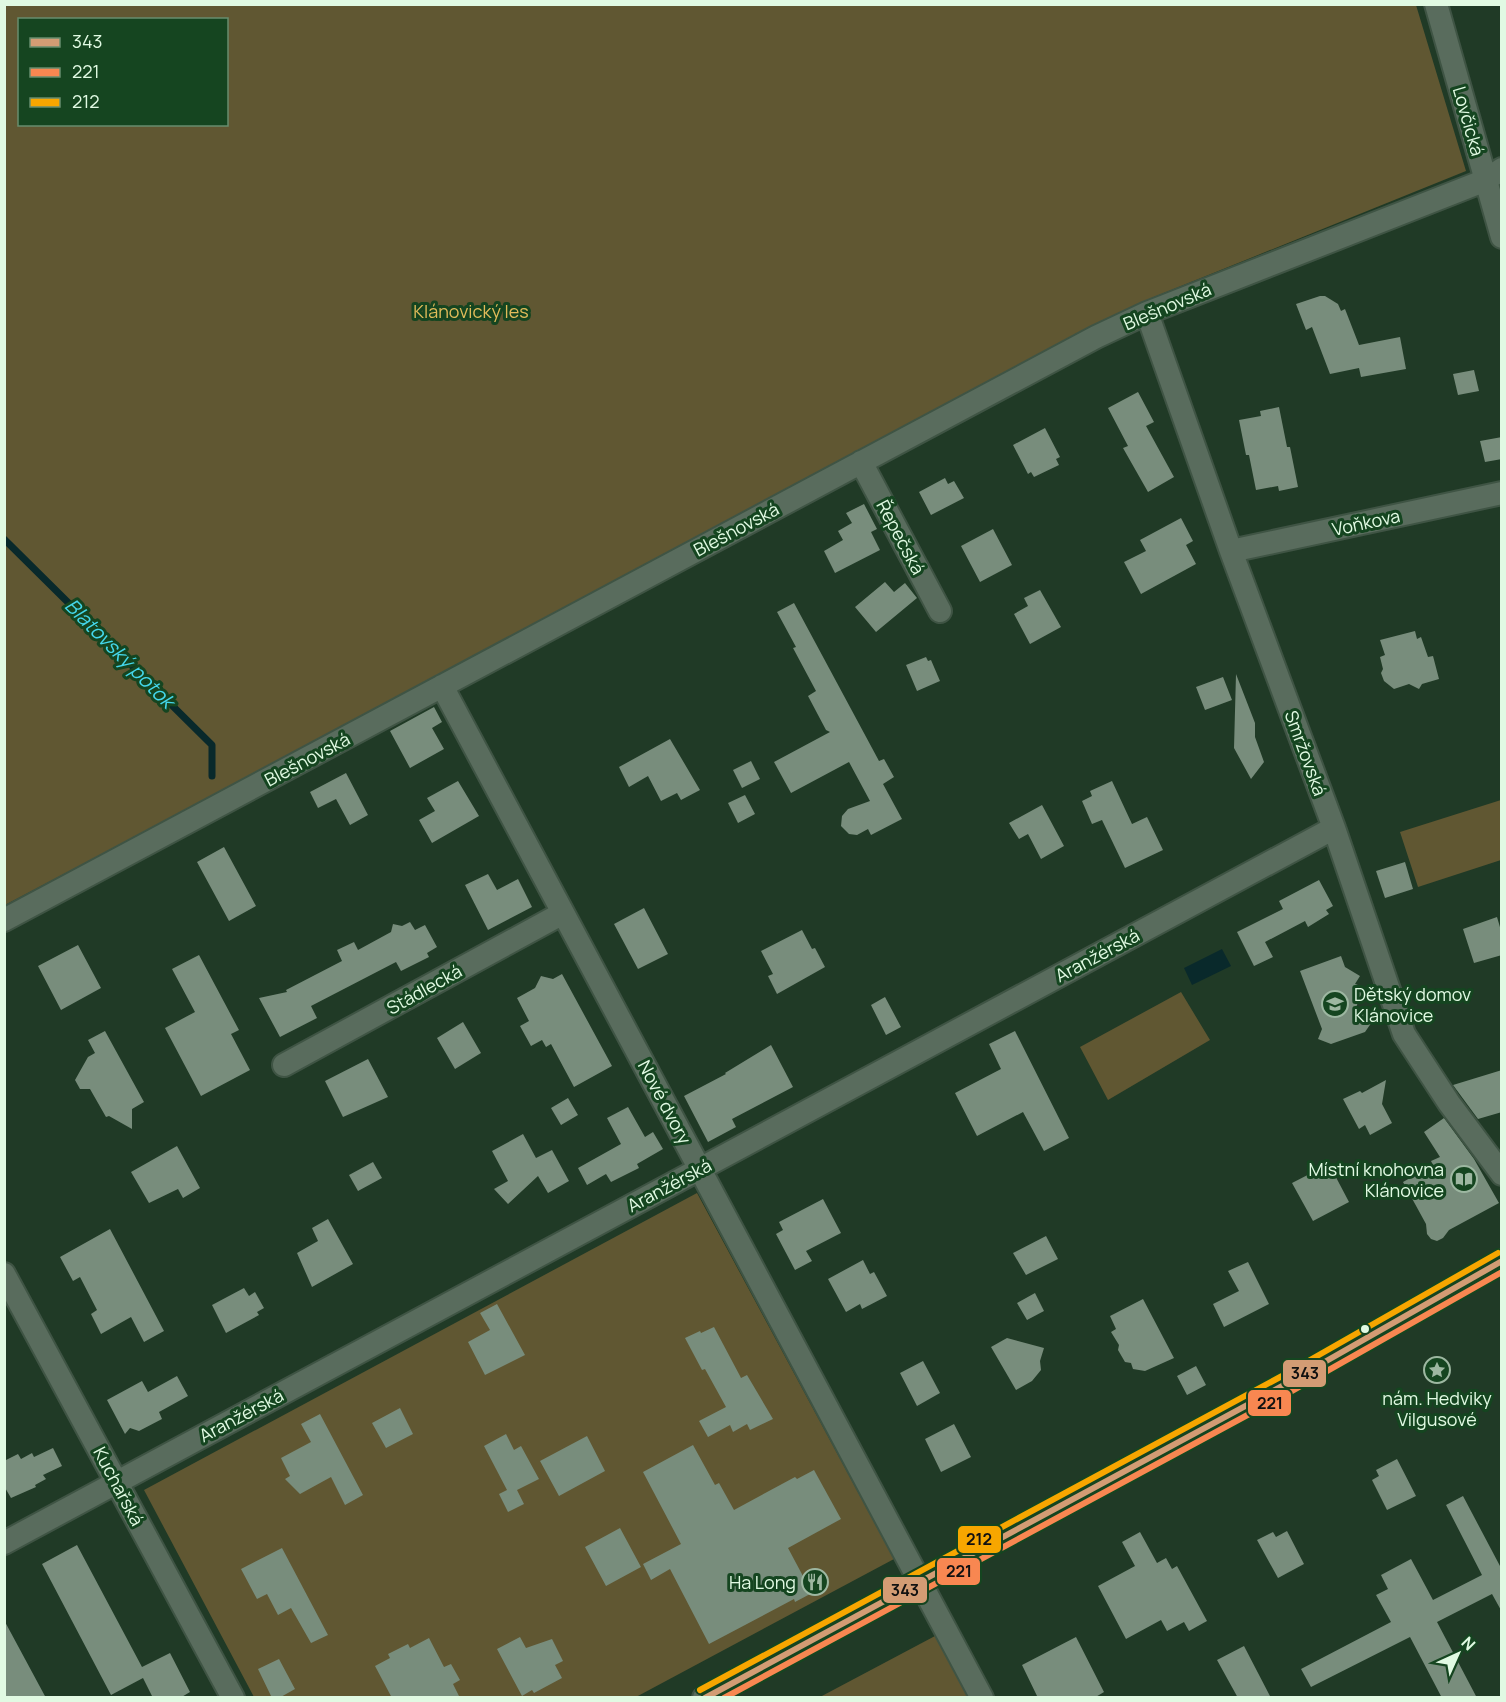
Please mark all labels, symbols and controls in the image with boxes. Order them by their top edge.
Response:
legend [18,18,228,126]
text: 343 [72,29,103,53]
text: 221 [72,59,100,83]
street label: Lovčická [1448,84,1490,158]
text: 212 [72,89,100,113]
street label: Blešnovská [1119,277,1215,335]
park label: Klánovický les [413,299,529,323]
street label: Řepečská [871,496,931,578]
street label: Blešnovská [689,497,783,561]
street label: Voňkova [1330,503,1402,541]
water label: Blatovský potok [59,592,183,716]
street label: Smržovská [1279,707,1333,799]
street label: Blešnovská [260,727,354,791]
street label: Aranžérská [1051,923,1143,987]
street label: Stádlecká [382,958,466,1020]
place label: Dětský domov Klánovice [1354,982,1471,1027]
school or university icon: Dětský domov Klánovice [1320,989,1350,1019]
street label: Nové dvory [633,1056,697,1149]
street label: Aranžérská [623,1153,715,1217]
place label: Místní knohovna Klánovice [1308,1157,1444,1202]
library icon: Místní knohovna Klánovice [1449,1164,1479,1194]
unlabelled marker [1359,1323,1371,1335]
place icon: nám. Hedviky Vilgusové [1422,1355,1452,1385]
line badge: 343 [1282,1359,1327,1388]
text: 343 [1291,1362,1319,1384]
street label: Aranžérská [195,1383,287,1447]
place label: nám. Hedviky Vilgusové [1382,1386,1492,1431]
line badge: 221 [1247,1389,1292,1417]
text: 221 [1257,1392,1283,1414]
street label: Kuchařská [88,1442,150,1530]
line badge: 212 [957,1525,1002,1554]
text: 212 [966,1528,992,1550]
line badge: 221 [936,1557,981,1586]
text: 221 [946,1560,972,1582]
restaurant icon: Ha Long [800,1567,830,1597]
place label: Ha Long [729,1570,796,1594]
line badge: 343 [882,1576,928,1604]
text: 343 [891,1579,919,1601]
north arrow [1428,1624,1488,1684]
text: N [1457,1632,1480,1655]

